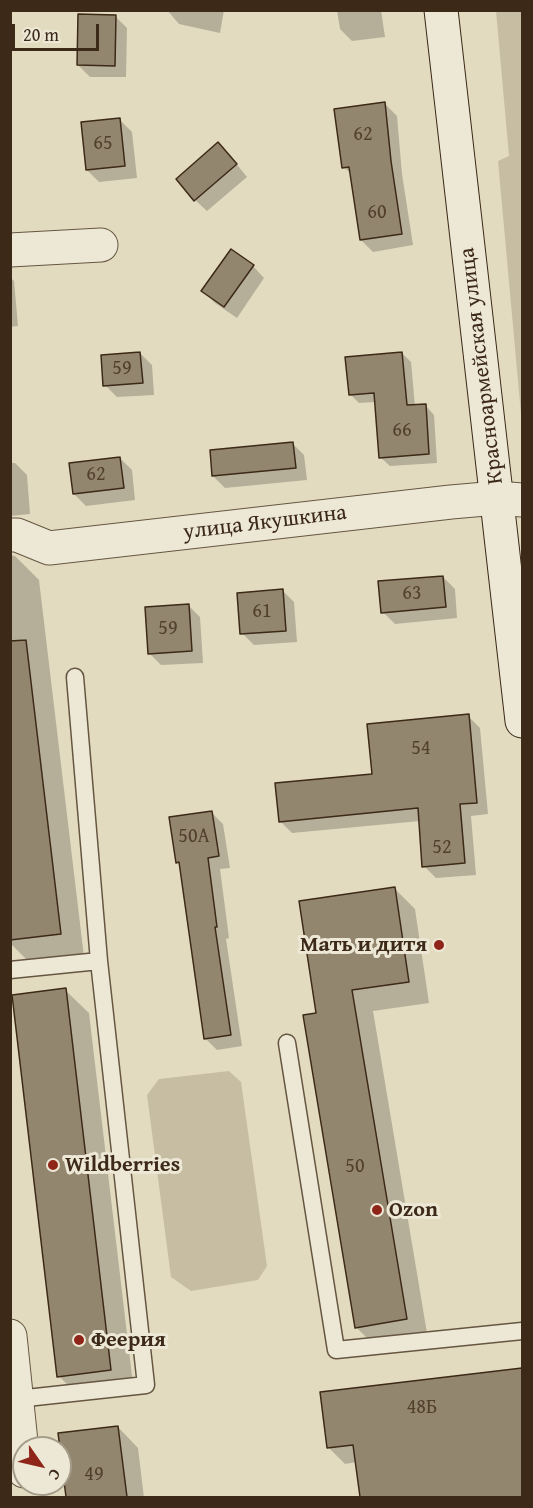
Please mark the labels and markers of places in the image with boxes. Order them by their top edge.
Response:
place label: Мать и дитя [300,932,427,958]
marker: Мать и дитя [432,938,446,952]
place label: Wildberries [65,1152,180,1178]
marker: Wildberries [46,1158,60,1172]
place label: Ozon [389,1197,438,1223]
marker: Ozon [370,1203,384,1217]
place label: Феерия [91,1327,166,1353]
marker: Феерия [72,1333,86,1347]

